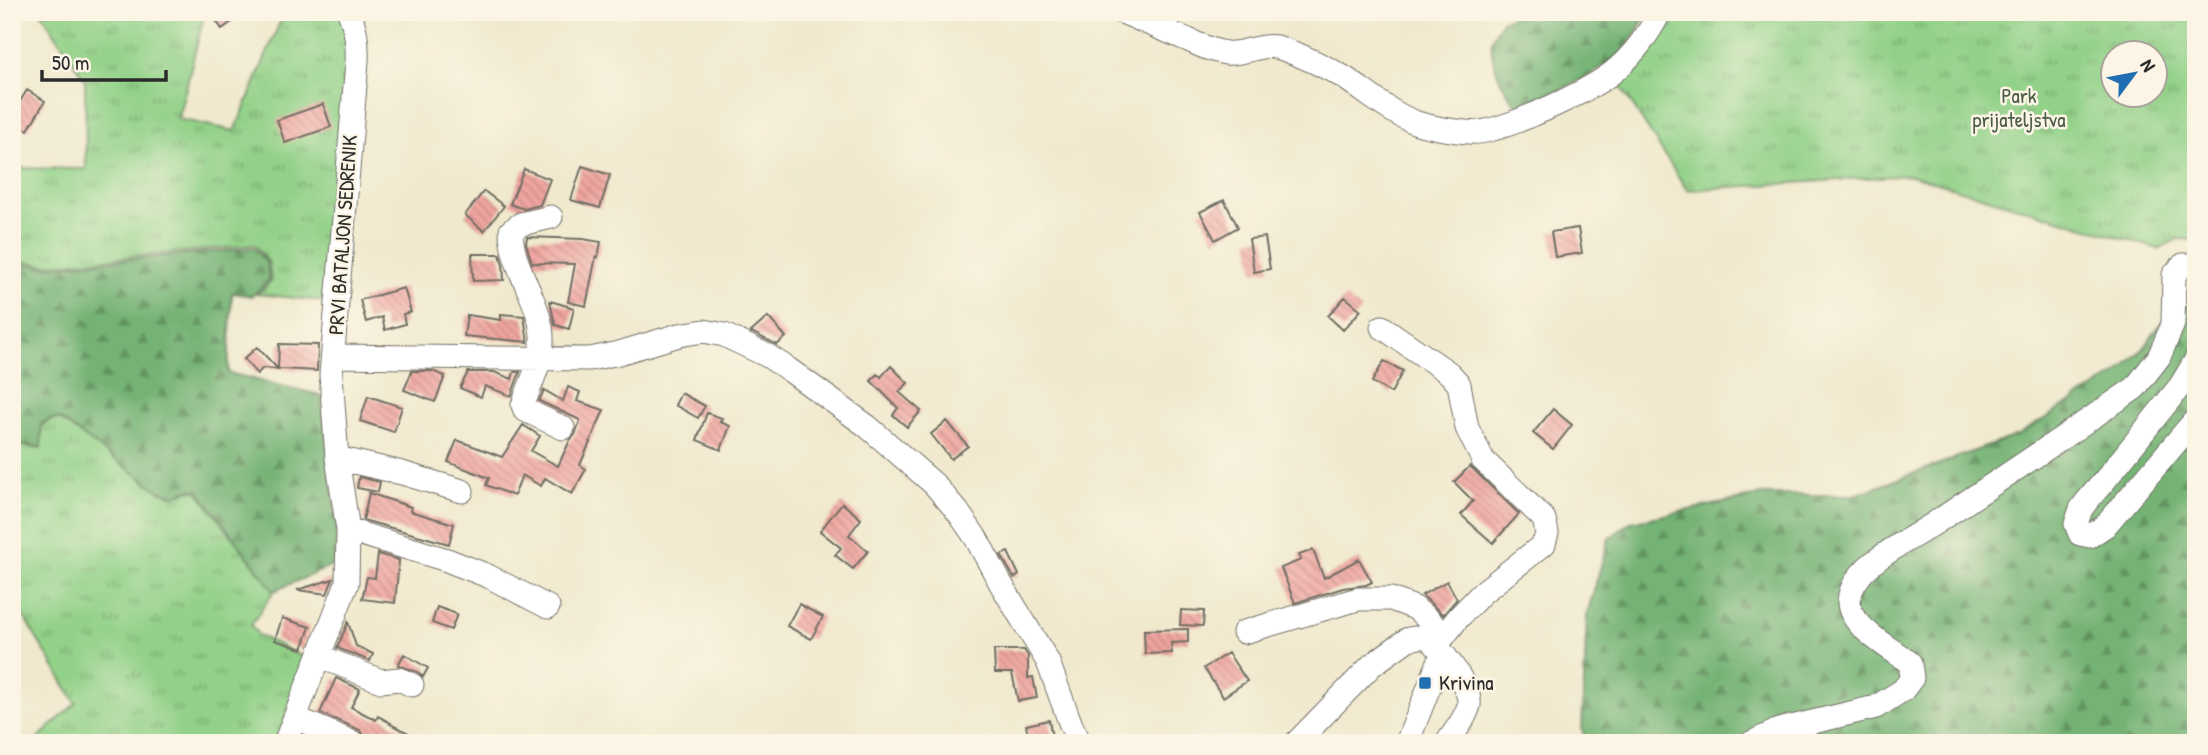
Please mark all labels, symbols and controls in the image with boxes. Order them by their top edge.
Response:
scale bar [42,38,166,82]
north arrow [2100,38,2170,108]
text: 50 m [52,48,89,77]
text: N [2135,54,2162,76]
park label: Park prijateljstva [1973,81,2066,134]
street label: PRVI BATALJON SEDRENIK [321,134,364,336]
place label: Krivina [1439,668,1494,697]
marker: Krivina [1417,675,1433,691]

